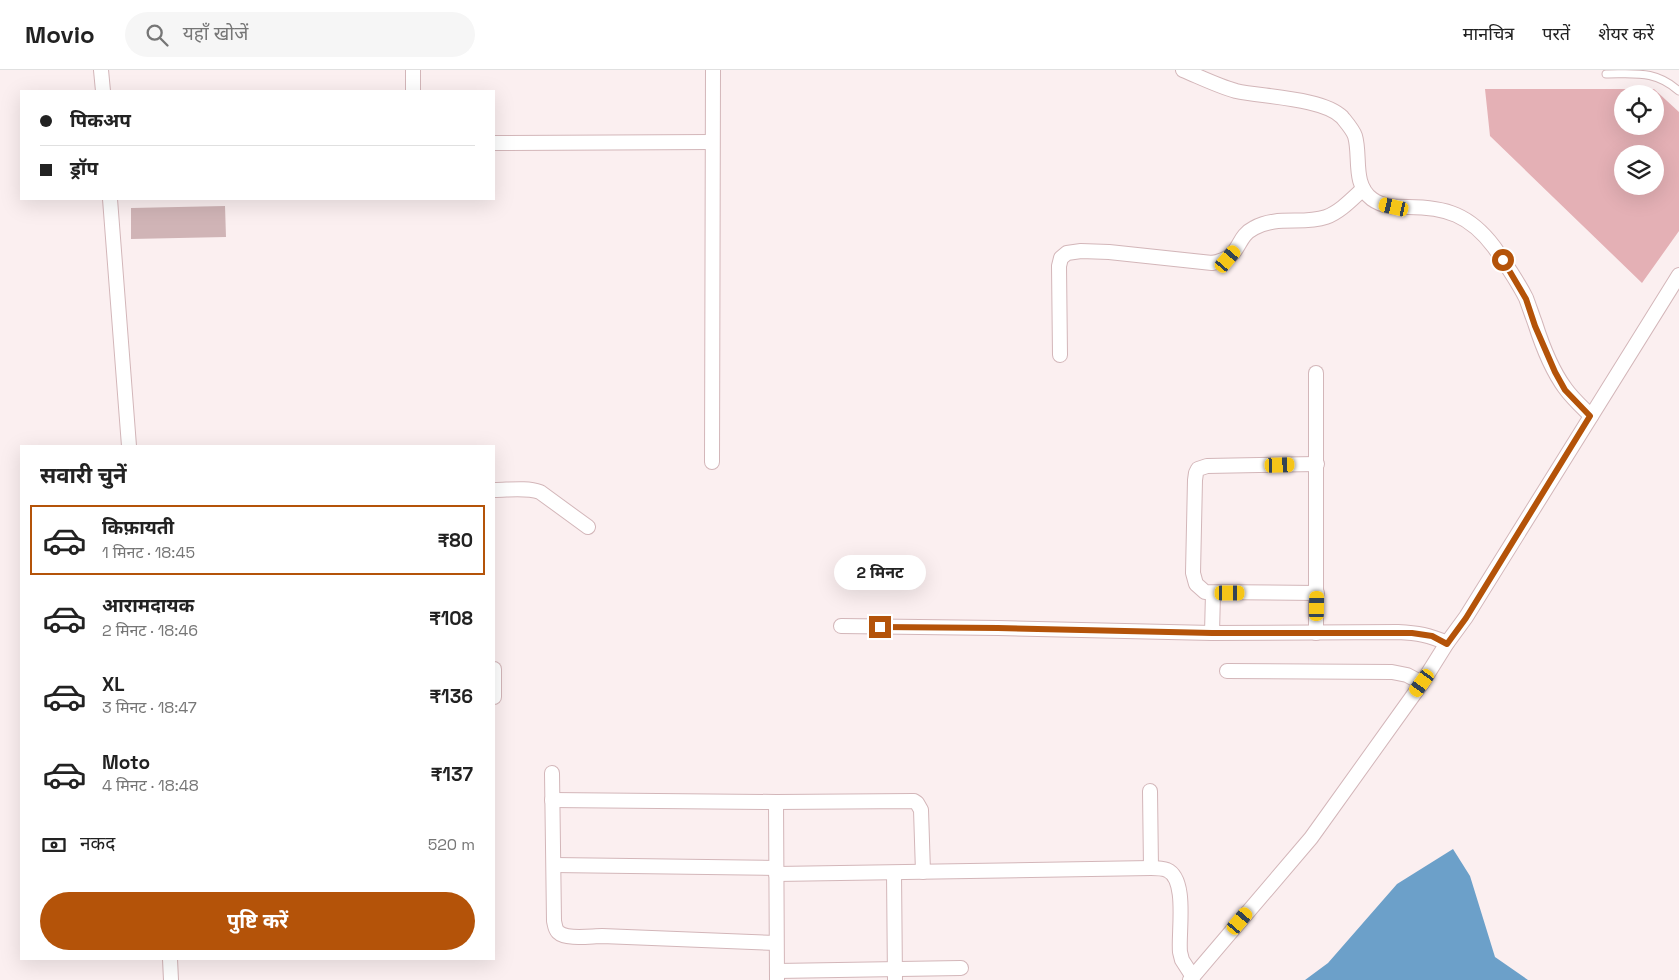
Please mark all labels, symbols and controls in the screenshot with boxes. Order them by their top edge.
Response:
search box [125,12,475,57]
text: Movio [25,19,95,50]
icon: search [143,21,171,49]
text: यहाँ खोजें [183,21,248,46]
text: मानचित्र [1463,22,1514,45]
text: परतें [1542,22,1570,45]
text: शेयर करें [1598,22,1654,45]
map controls [1614,85,1664,195]
button: locate [1614,85,1664,135]
text: पिकअप [70,108,131,133]
button: layers [1614,145,1664,195]
text: ड्रॉप [70,156,98,181]
car [1377,196,1410,218]
car [1212,243,1243,275]
route start [1492,249,1514,271]
car [1264,457,1295,473]
text: सवारी चुनें [40,461,127,489]
text: किफ़ायती [102,515,174,540]
icon: car [42,518,87,563]
text: ₹80 [437,528,473,553]
text: 1 मिनट · 18:45 [102,542,195,563]
callout: 2 मिनट [834,554,926,590]
text: 2 मिनट [856,562,904,583]
car [1215,586,1245,601]
car [1309,591,1324,621]
text: आरामदायक [102,593,194,618]
icon: car [42,596,87,641]
text: ₹108 [429,606,473,631]
route end [869,616,891,638]
text: 2 मिनट · 18:46 [102,620,198,641]
car [1407,666,1436,700]
text: XL [102,672,125,697]
icon: car [42,674,87,719]
text: ₹136 [429,684,473,709]
text: 3 मिनट · 18:47 [102,697,197,718]
text: Moto [102,750,150,775]
icon: car [42,752,87,797]
text: ₹137 [431,762,473,787]
text: 4 मिनट · 18:48 [102,775,199,796]
icon: cash [40,831,68,859]
text: नकद [80,831,115,856]
text: 520 m [428,834,475,855]
button: पुष्टि करें [40,892,475,950]
car [1224,905,1255,937]

